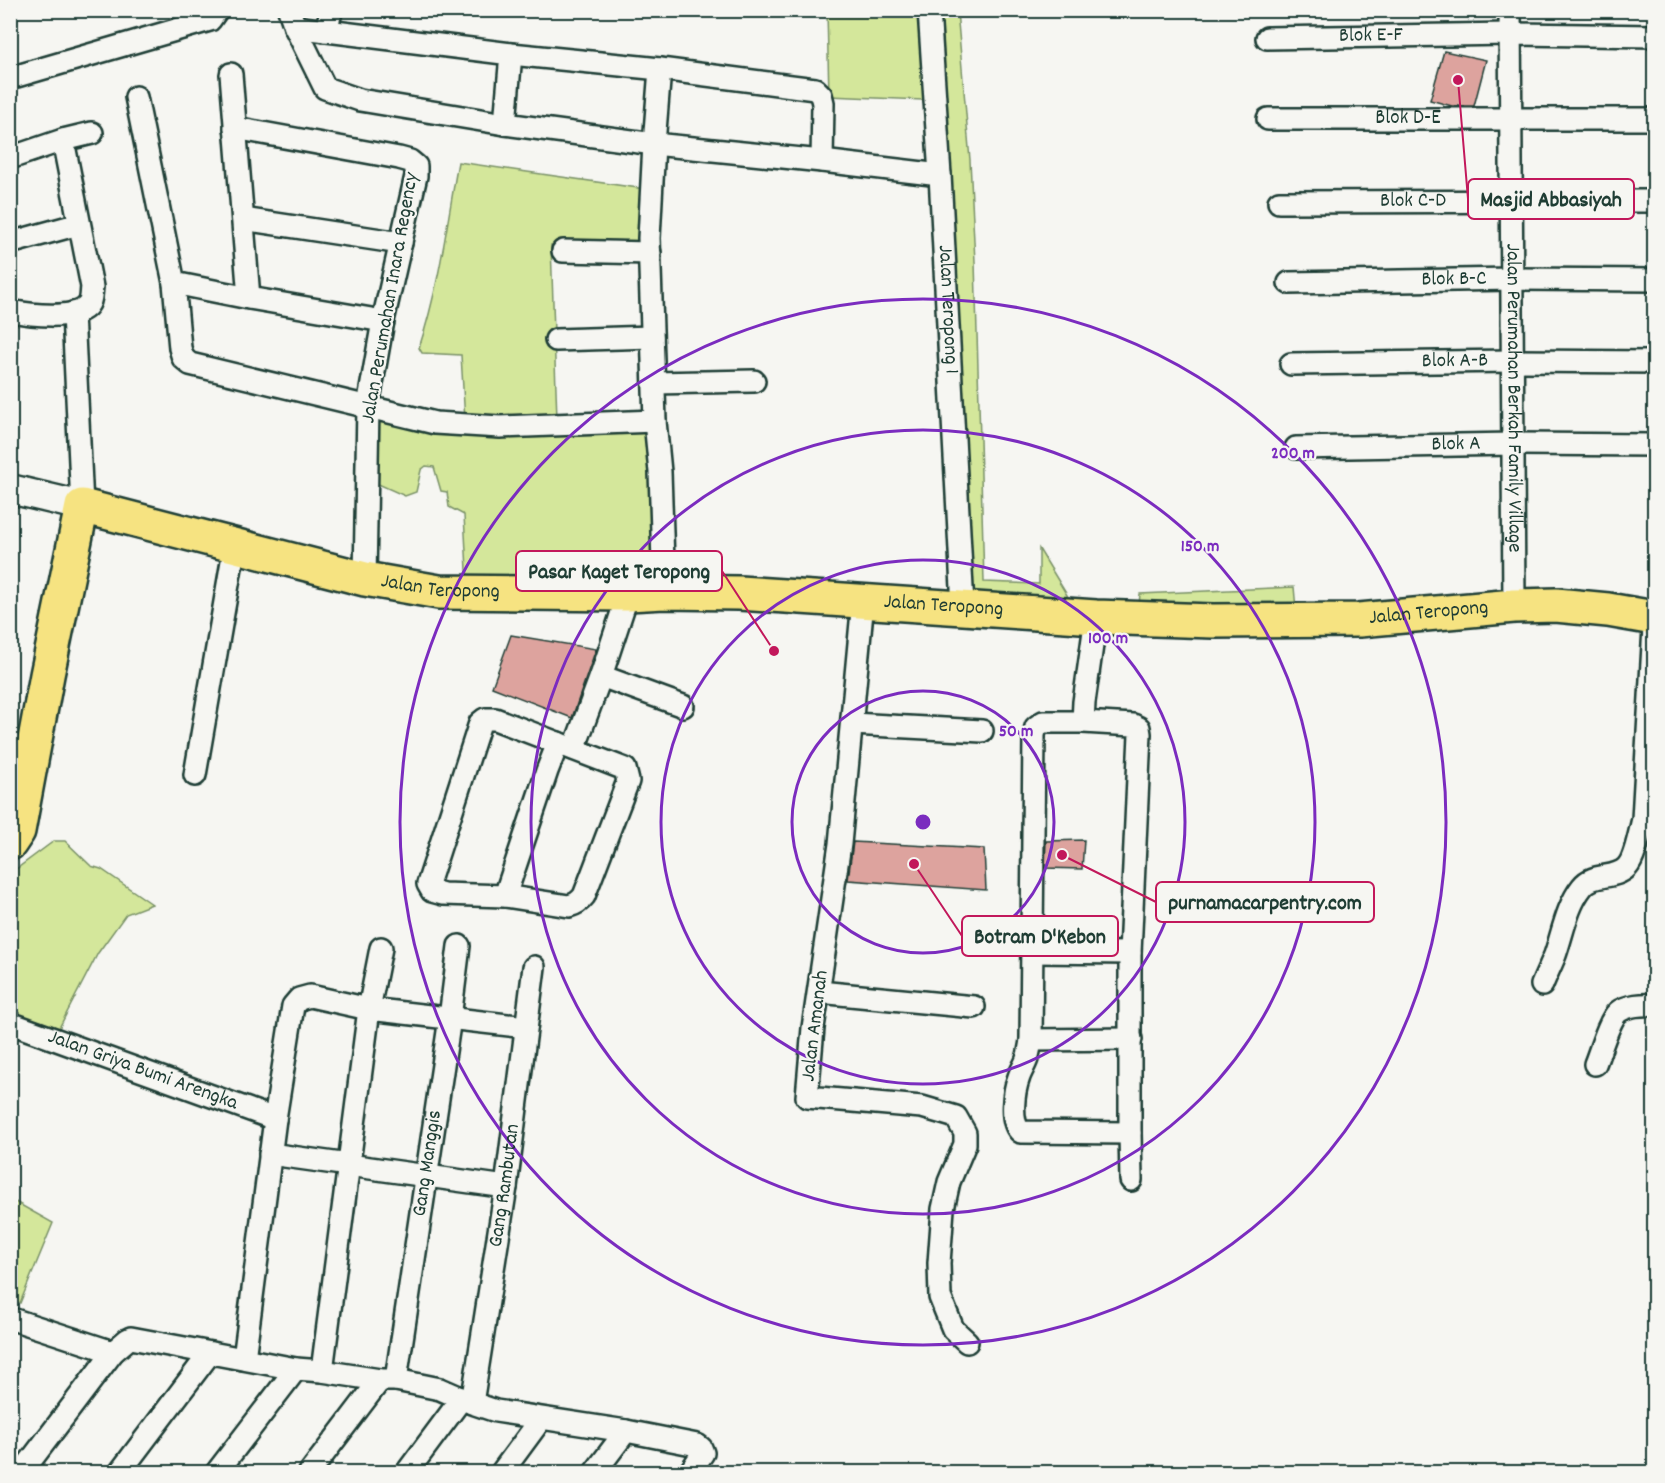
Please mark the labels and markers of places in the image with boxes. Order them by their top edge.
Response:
callout: Masjid Abbasiyah [1468,179,1634,219]
callout: Pasar Kaget Teropong [516,551,722,591]
centre of rings [913,812,933,832]
callout: purnamacarpentry.com [1156,882,1374,922]
callout: Botram D'Kebon [962,916,1118,956]

